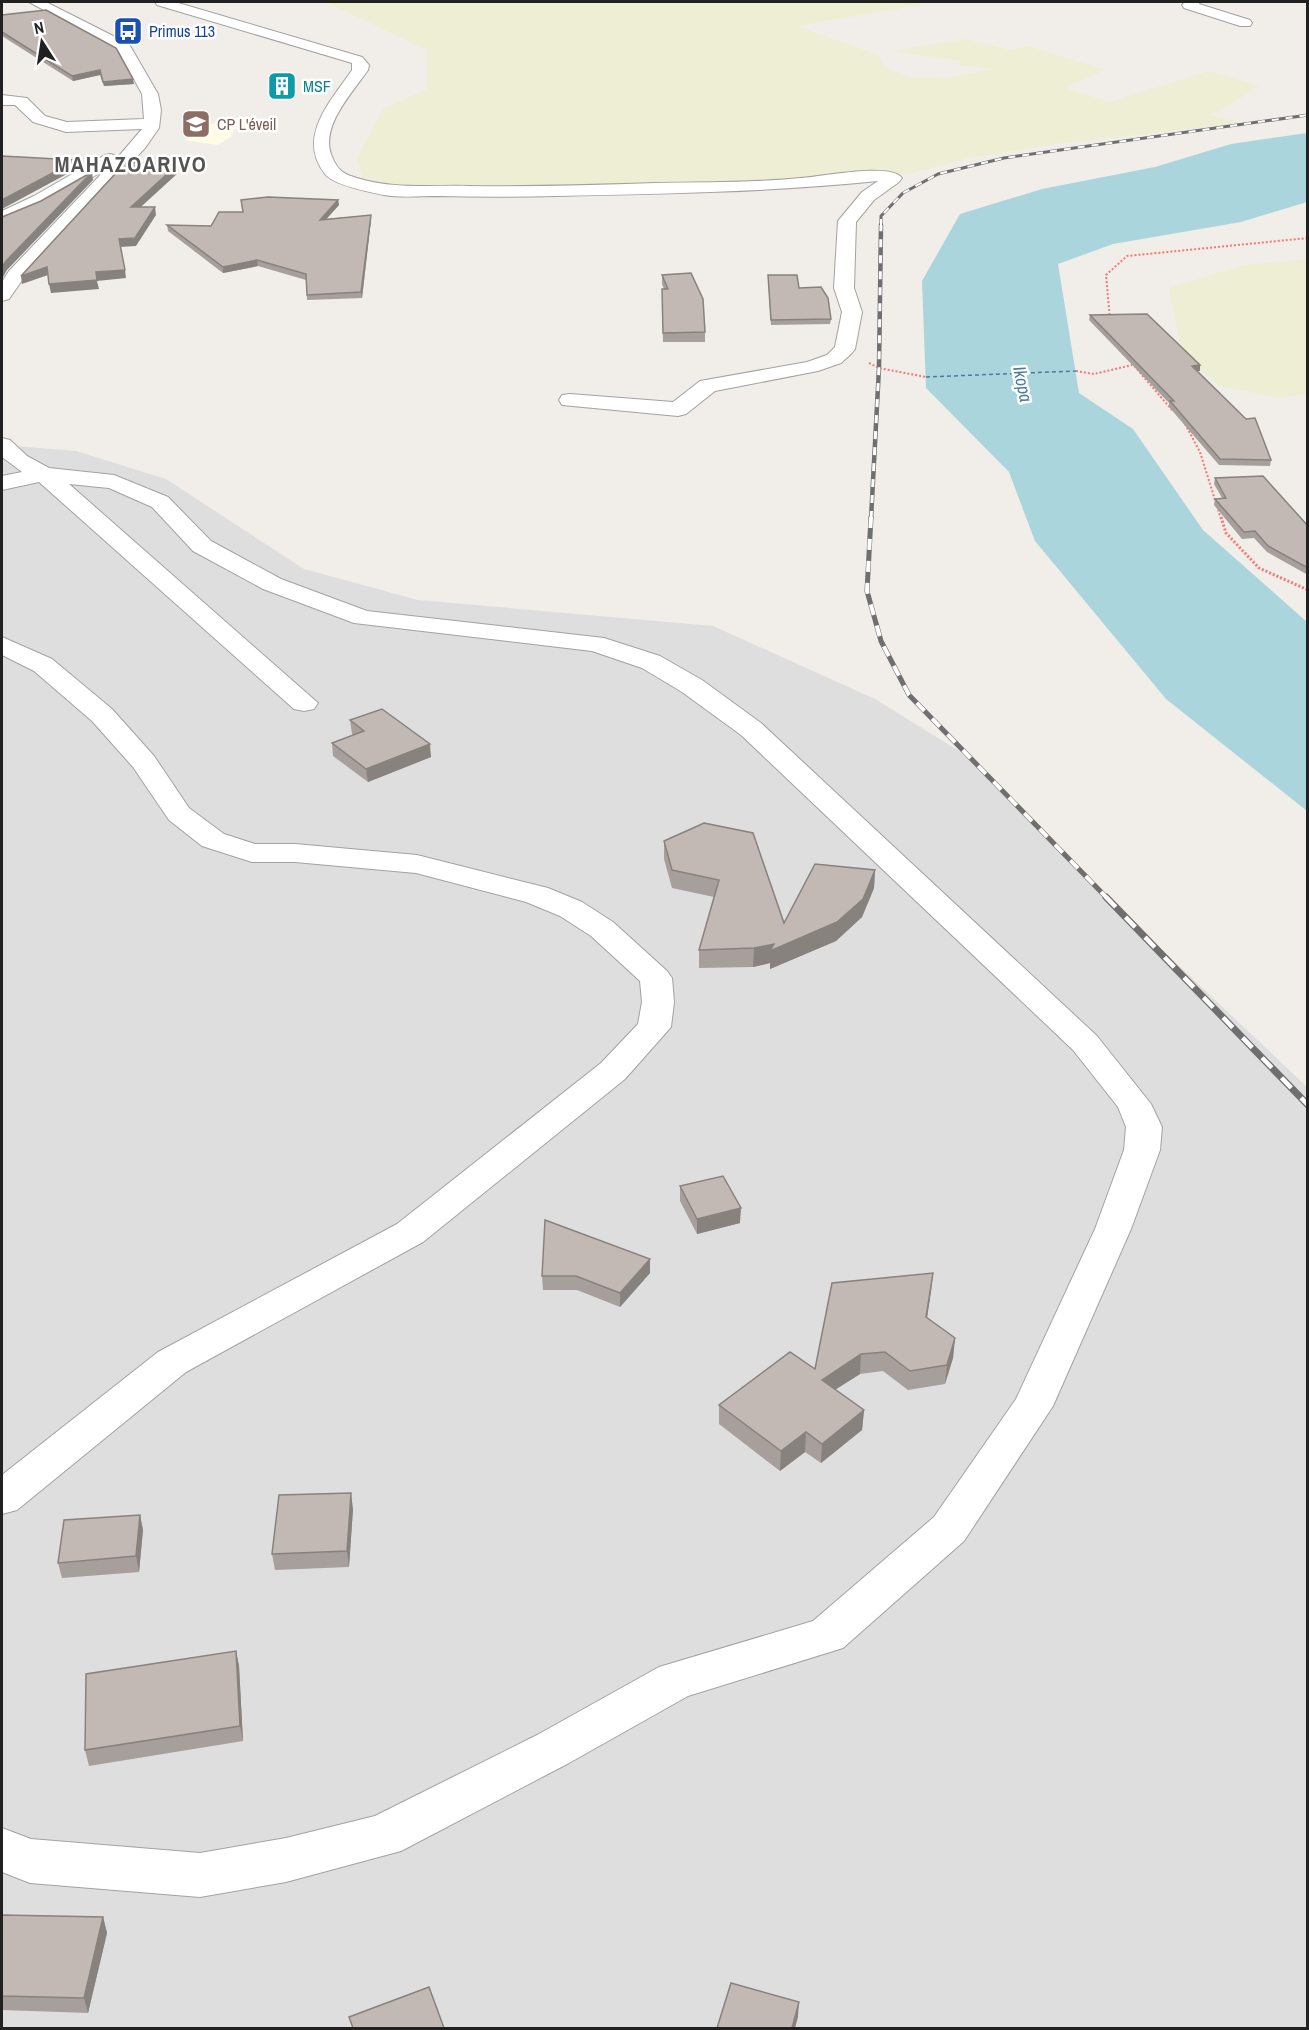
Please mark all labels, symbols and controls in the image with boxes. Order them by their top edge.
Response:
north arrow [12,12,72,72]
bus stop icon: Primus 113 [112,15,144,47]
text: N [32,16,46,39]
place label: Primus 113 [149,20,215,42]
building icon: MSF [266,70,298,102]
place label: MSF [303,75,331,97]
school or university icon: CP L'éveil [180,108,212,140]
place label: CP L'éveil [217,113,276,135]
district label: MAHAZOARIVO [55,149,207,179]
water label: Ikopa [1007,364,1039,404]

